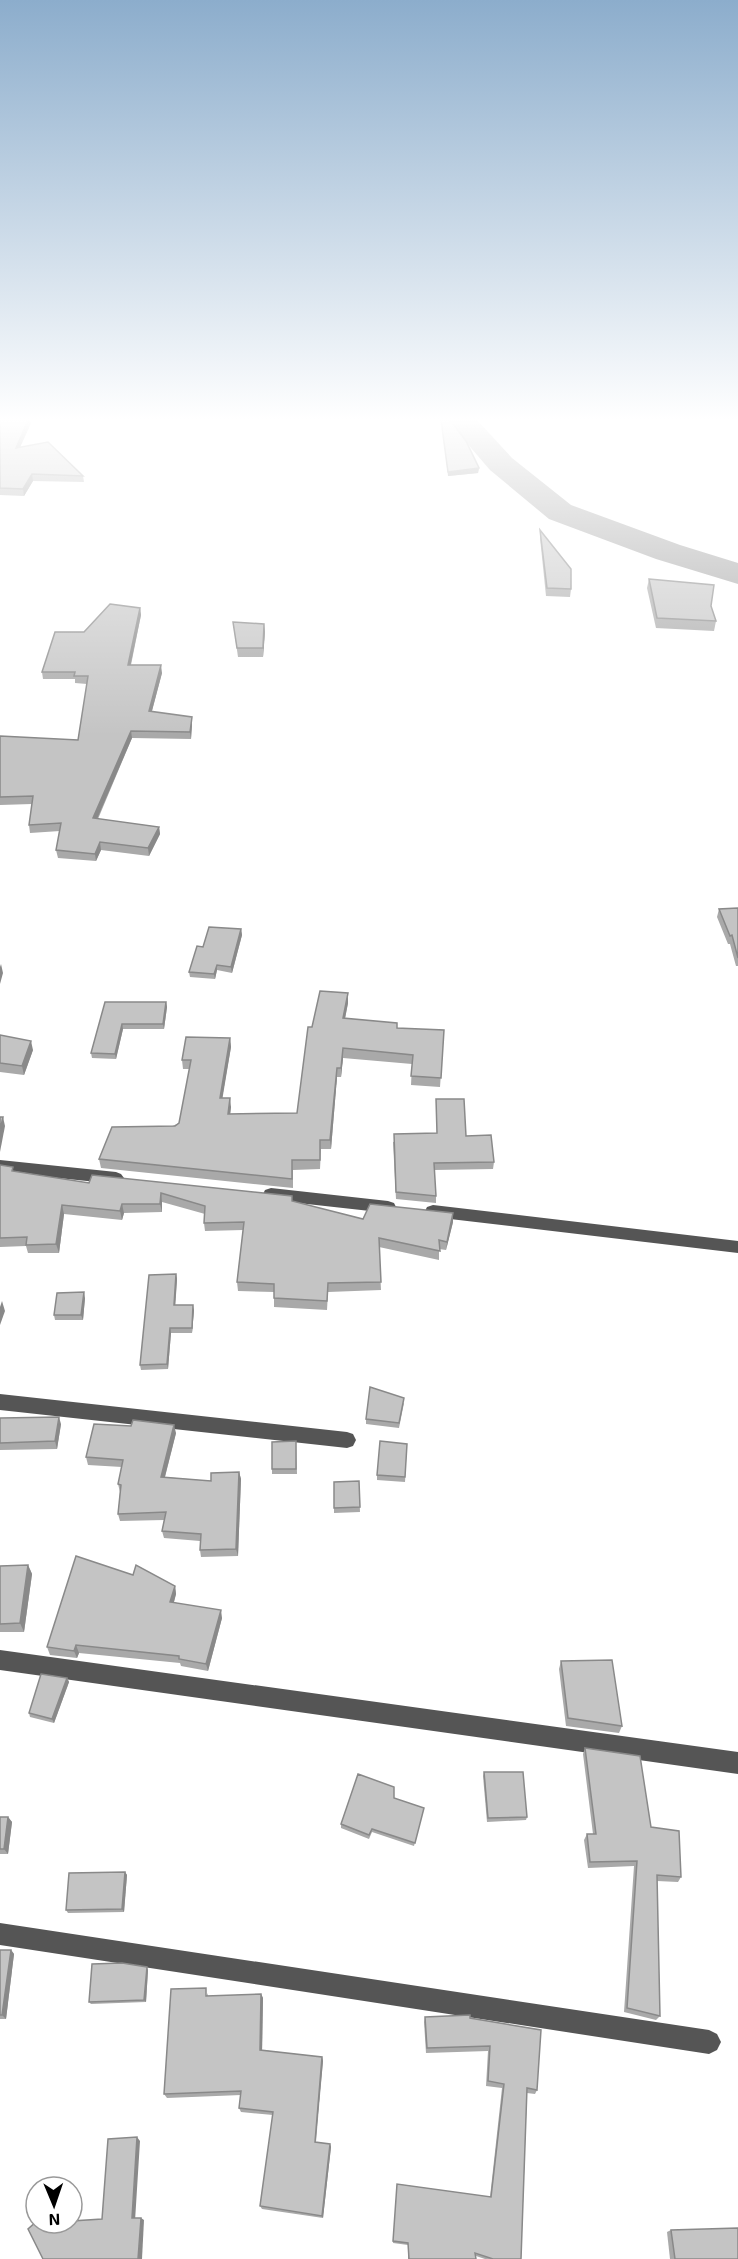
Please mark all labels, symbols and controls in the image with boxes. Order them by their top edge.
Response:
north arrow [24,2175,84,2235]
text: N [48,2211,61,2230]

